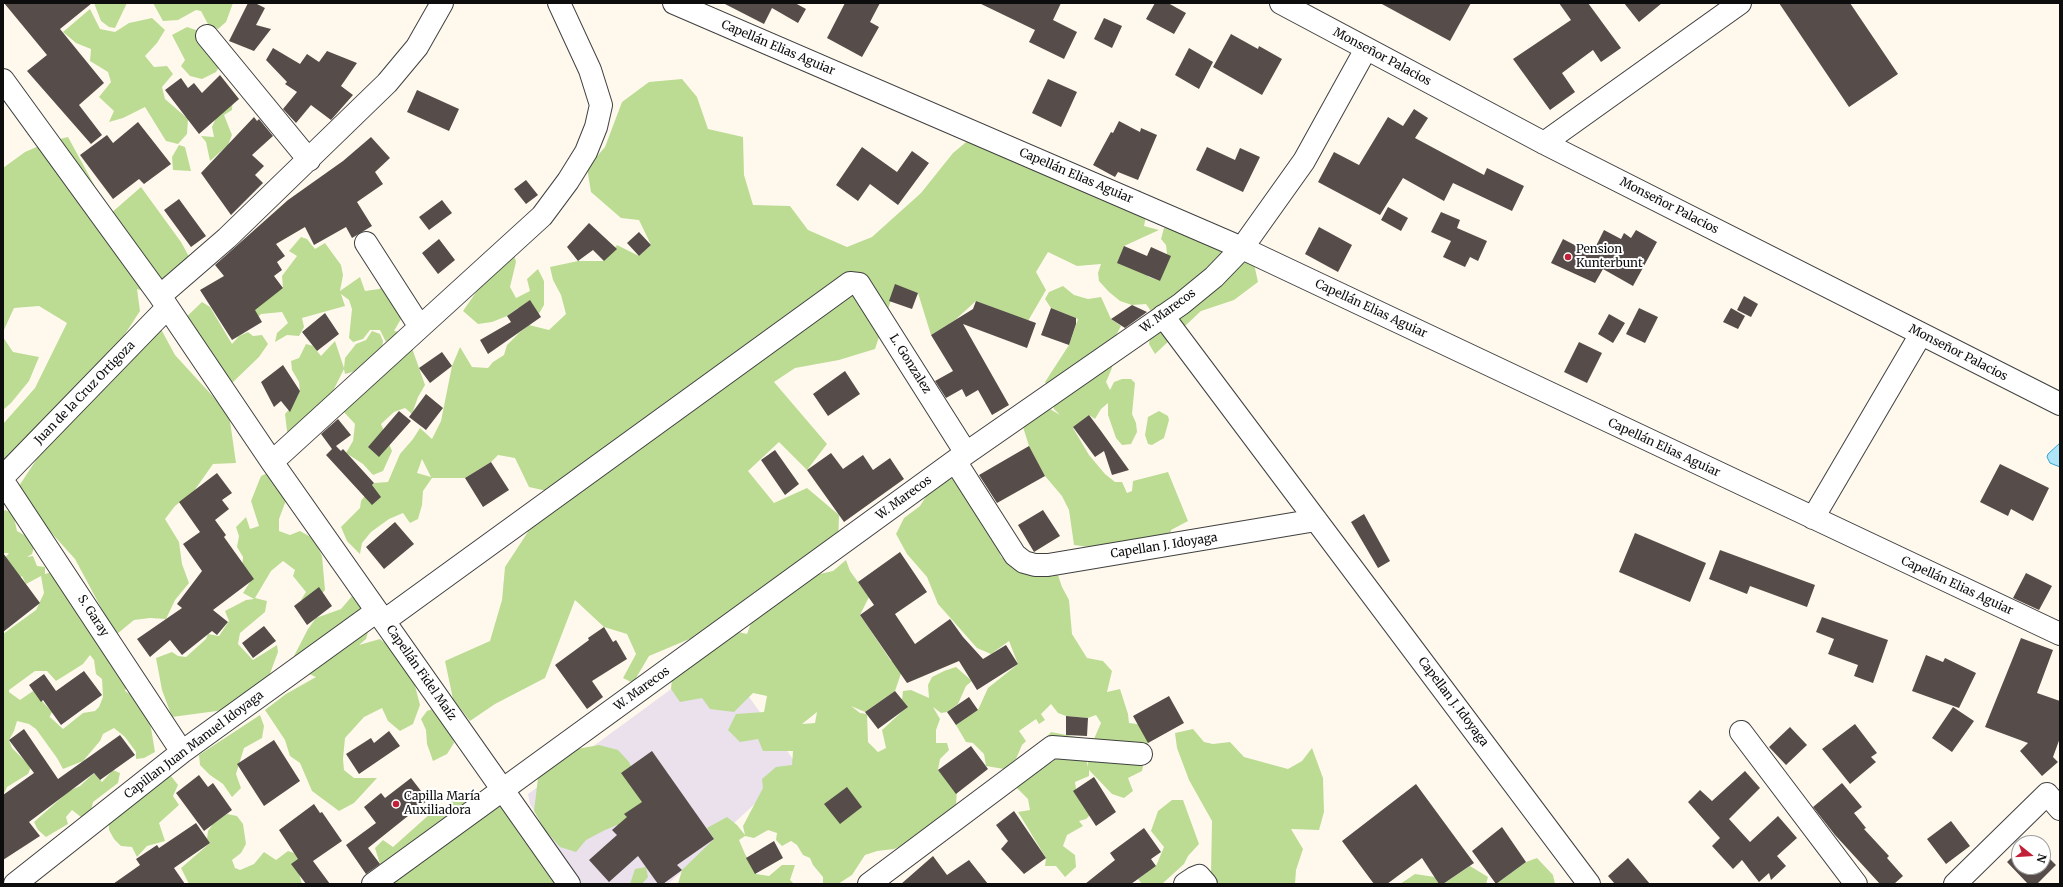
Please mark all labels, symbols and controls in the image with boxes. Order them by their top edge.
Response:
street label: Capellán Elias Aguiar [719,17,837,79]
street label: Monseñor Palacios [1330,25,1434,89]
street label: Capellán Elias Aguiar [1017,145,1135,207]
street label: Monseñor Palacios [1617,175,1721,237]
place label: Pension Kunterbunt [1576,243,1643,271]
marker: Pension Kunterbunt [1563,252,1573,262]
street label: Capellán Elias Aguiar [1313,277,1429,341]
street label: W. Marecos [1137,286,1199,336]
street label: Monseñor Palacios [1906,322,2010,384]
street label: L. Gonzalez [886,332,934,396]
street label: Juan de la Cruz Ortigoza [32,338,138,448]
street label: Capellán Elias Aguiar [1606,416,1722,480]
street label: W. Marecos [873,473,935,523]
street label: Capellan J. Idoyaga [1110,530,1218,562]
street label: Capellán Elias Aguiar [1899,554,2015,618]
street label: S. Garay [74,593,112,639]
street label: Capellán Fidel Maíz [383,623,459,723]
street label: Capellan J. Idoyaga [1415,655,1491,749]
street label: W. Marecos [611,664,673,714]
street label: Capillan Juan Manuel Idoyaga [122,688,266,802]
place label: Capilla María Auxiliadora [404,790,480,818]
marker: Capilla María Auxiliadora [391,799,401,809]
north arrow [2011,835,2051,875]
text: N [2034,852,2049,864]

